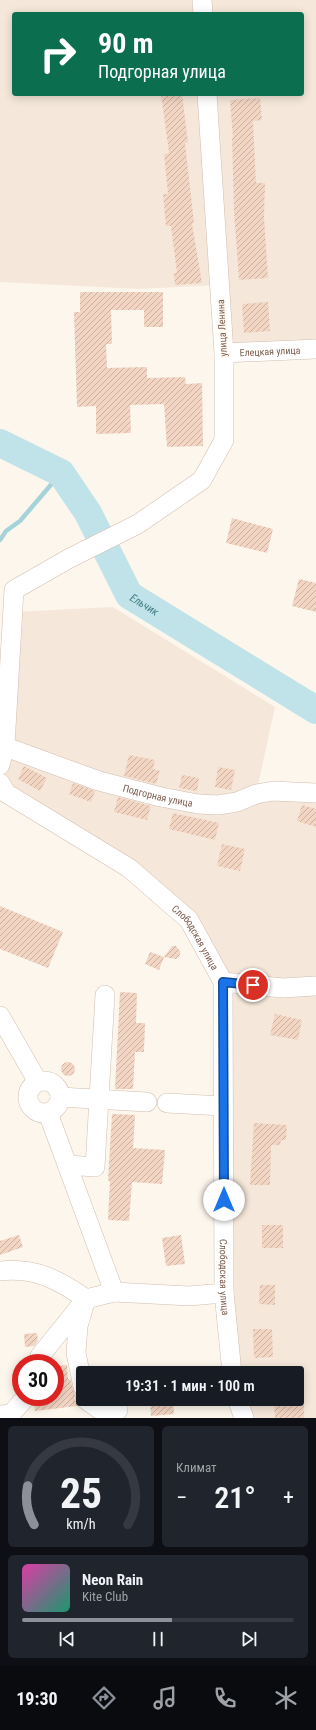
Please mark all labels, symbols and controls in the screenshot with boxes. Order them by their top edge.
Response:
text: 90 m [98,27,154,60]
icon: right [32,28,84,80]
text: Подгорная улица [98,61,226,82]
street label: улица Ленина [215,299,229,357]
street label: Елецкая улица [239,344,301,358]
water label: Ельчик [128,591,162,619]
street label: Подгорная улица [122,782,194,808]
street label: Слободская улица [170,903,221,972]
pin [236,968,270,1002]
icon: arrive [242,974,264,996]
position arrow [203,1179,245,1221]
street label: Слободская улица [218,1239,232,1316]
speed limit sign: 30 [12,1354,64,1406]
text: 19:31 · 1 мин · 100 m [125,1377,255,1395]
text: Климат [176,1460,217,1475]
text: 25 [60,1468,102,1517]
text: 21° [214,1480,256,1515]
text: − [176,1485,187,1510]
text: + [283,1485,294,1510]
text: km/h [66,1515,96,1531]
text: Neon Rain [82,1571,143,1589]
text: Kite Club [82,1589,128,1604]
icon: previous [56,1628,78,1650]
icon: pause [147,1628,169,1650]
icon: next [238,1628,260,1650]
icon: directions [90,1684,118,1712]
icon: music [151,1684,179,1712]
icon: phone [211,1684,239,1712]
icon: climate [272,1684,300,1712]
text: 19:30 [16,1688,58,1709]

